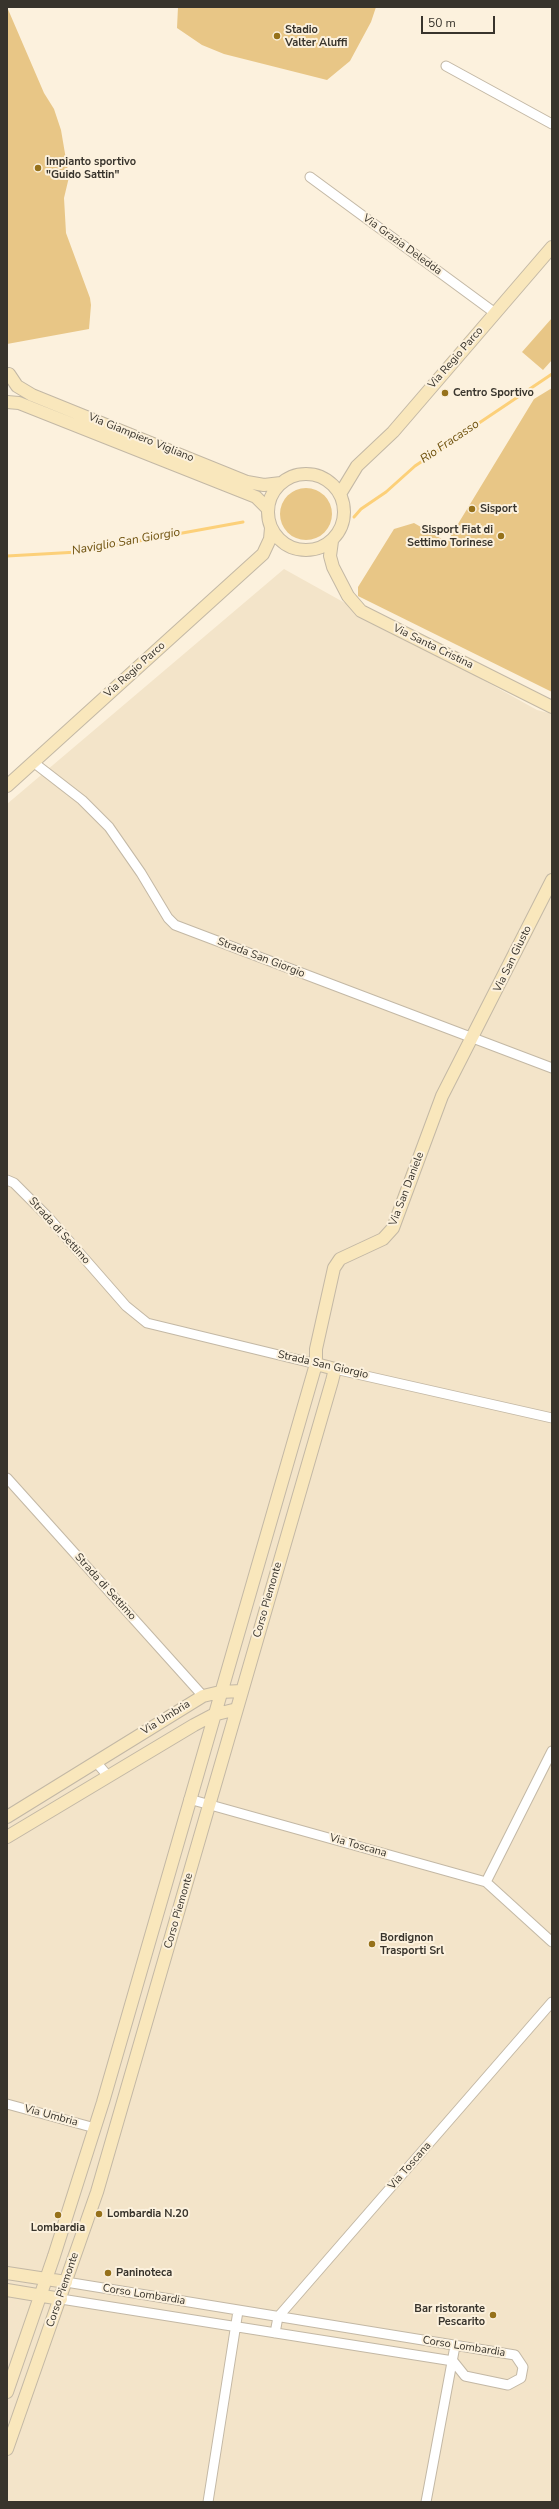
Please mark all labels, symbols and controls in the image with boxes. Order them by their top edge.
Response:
scale bar [423,8,497,34]
text: 50 m [428,15,456,31]
place label: Stadio Valter Aluffi [285,23,348,49]
marker: Stadio Valter Aluffi [272,31,282,41]
place label: Impianto sportivo "Guido Sattin" [46,155,136,181]
marker: Impianto sportivo "Guido Sattin" [33,163,43,173]
street label: Via Grazia Deledda [360,212,444,278]
street label: Via Regio Parco [426,324,486,392]
place label: Centro Sportivo [453,386,534,400]
marker: Centro Sportivo [440,388,450,398]
street label: Via Giampiero Vigliano [86,411,196,465]
water label: Rio Fracasso [418,417,482,467]
place label: Sisport [480,502,517,516]
marker: Sisport [467,504,477,514]
place label: Sisport Fiat di Settimo Torinese [407,523,493,549]
water label: Naviglio San Giorgio [71,525,181,559]
marker: Sisport Fiat di Settimo Torinese [496,531,506,541]
street label: Via Santa Cristina [391,622,475,672]
street label: Via Regio Parco [102,639,168,701]
street label: Via San Giusto [491,924,535,994]
street label: Strada San Giorgio [215,935,307,981]
street label: Via San Daniele [387,1150,427,1228]
street label: Strada di Settimo [26,1195,92,1267]
street label: Strada San Giorgio [276,1348,370,1382]
street label: Strada di Settimo [72,1551,138,1623]
street label: Corso Piemonte [251,1561,285,1639]
street label: Via Umbria [139,1698,193,1738]
street label: Via Toscana [328,1832,388,1860]
street label: Corso Piemonte [162,1872,196,1950]
place label: Bordignon Trasporti Srl [380,1931,444,1957]
marker: Bordignon Trasporti Srl [367,1939,377,1949]
street label: Via Umbria [23,2103,79,2129]
street label: Via Toscana [386,2139,434,2193]
place label: Lombardia N.20 [107,2207,188,2221]
marker: Lombardia N.20 [94,2209,104,2219]
marker: Lombardia [53,2210,63,2220]
place label: Lombardia [31,2221,85,2235]
street label: Corso Piemonte [44,2251,82,2329]
place label: Paninoteca [116,2266,172,2280]
marker: Paninoteca [103,2268,113,2278]
street label: Corso Lombardia [102,2282,186,2308]
place label: Bar ristorante Pescarito [414,2302,485,2328]
marker: Bar ristorante Pescarito [488,2310,498,2320]
street label: Corso Lombardia [422,2334,506,2360]

